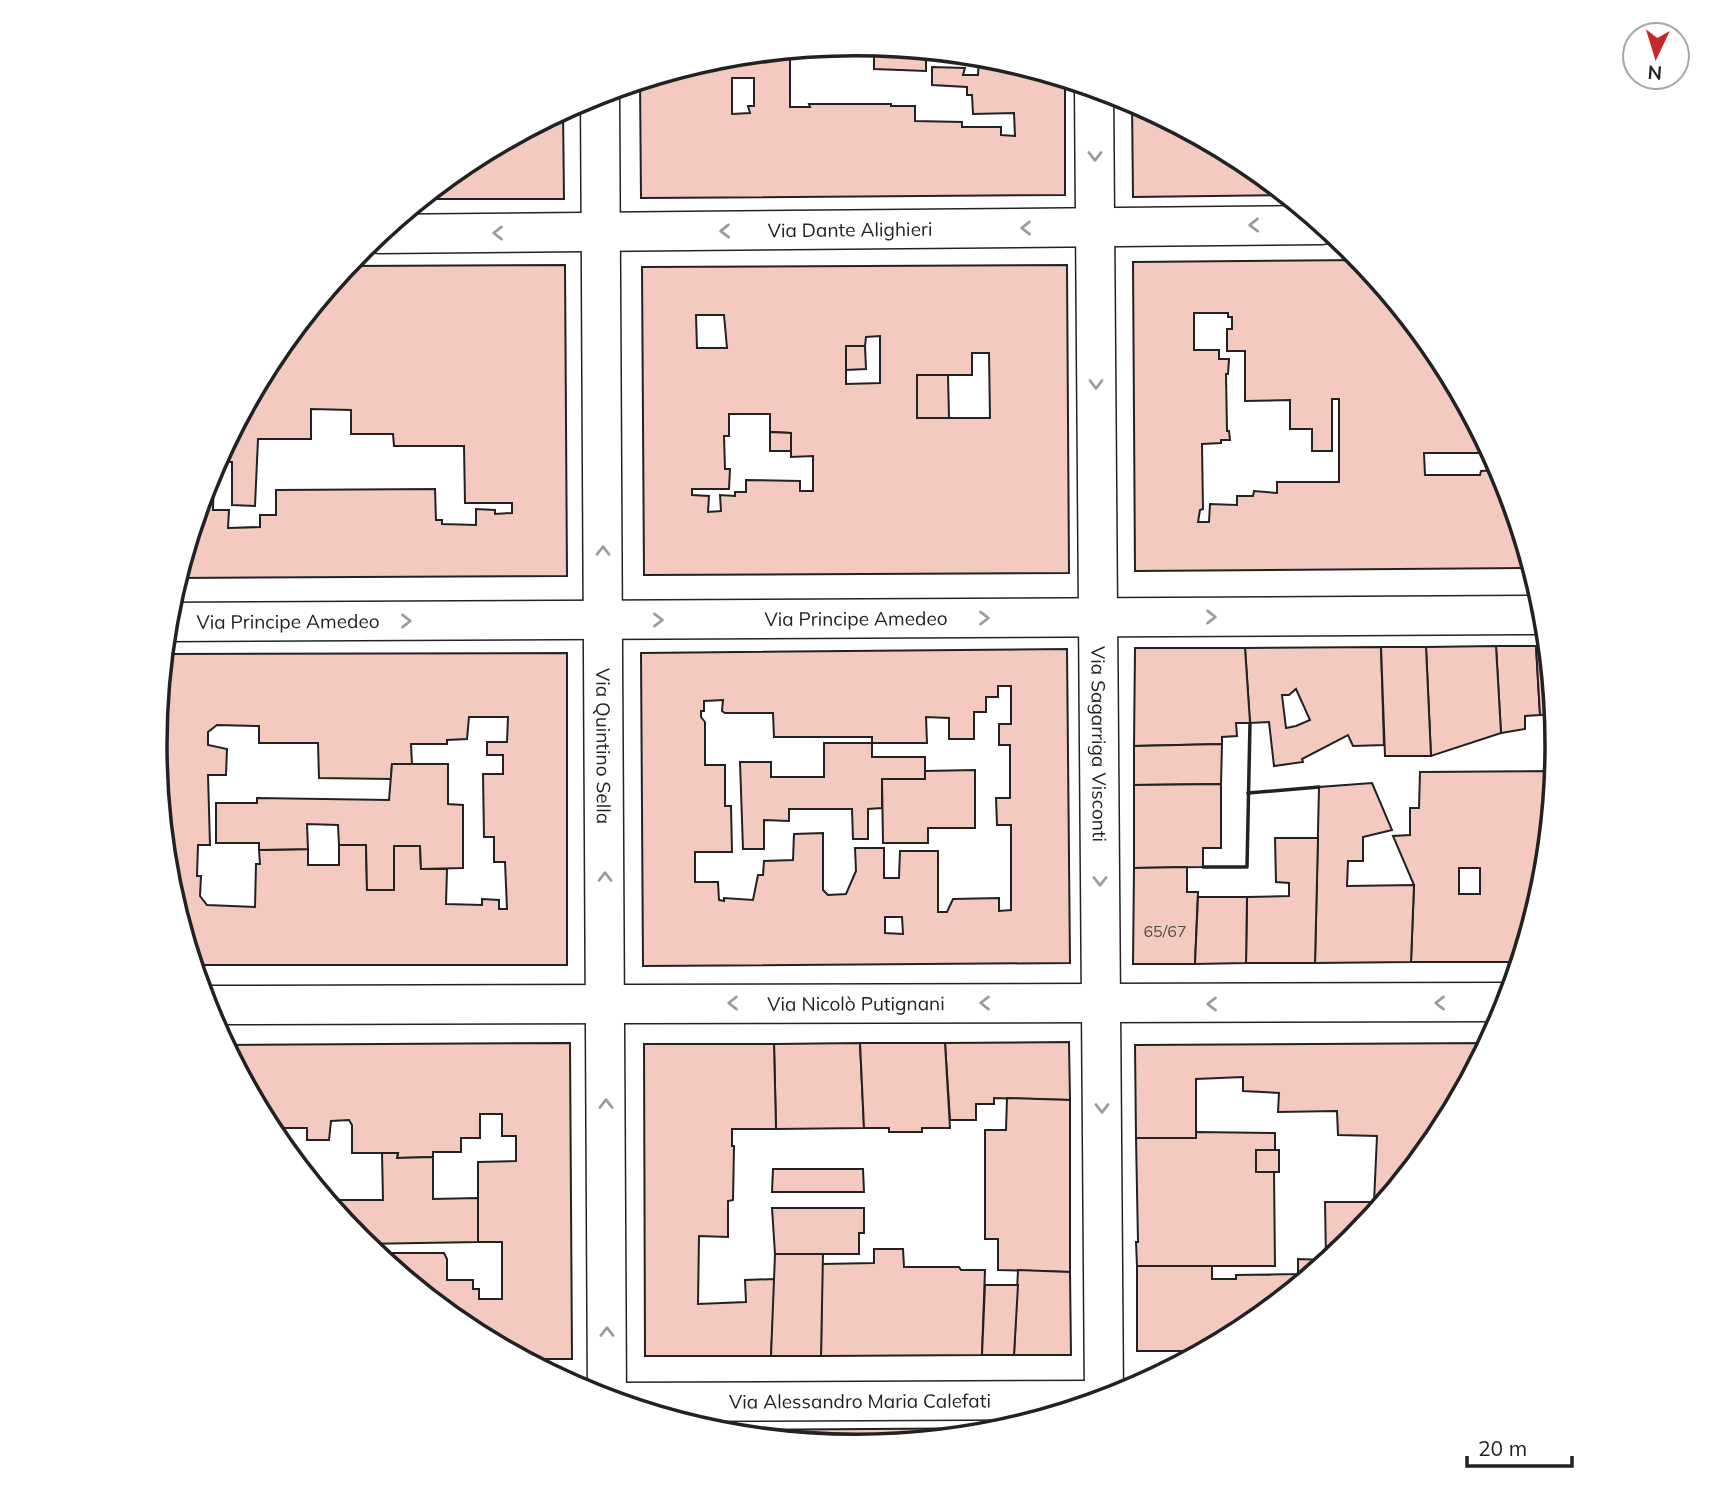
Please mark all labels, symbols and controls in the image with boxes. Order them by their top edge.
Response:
north arrow [1621,21,1691,91]
text: N [1647,60,1663,85]
one-way arrow [1087,152,1103,162]
street label: Via Dante Alighieri [767,217,932,242]
one-way arrow [1248,218,1259,233]
one-way arrow [1021,220,1031,236]
one-way arrow [720,223,731,238]
one-way arrow [492,225,503,241]
one-way arrow [1089,379,1104,390]
one-way arrow [595,545,611,556]
street label: Via Principe Amedeo [764,606,948,631]
street label: Via Principe Amedeo [196,609,380,634]
one-way arrow [1206,609,1217,625]
one-way arrow [979,610,989,626]
one-way arrow [653,612,664,628]
one-way arrow [401,613,412,629]
street label: Via Sagarriga Visconti [1086,646,1112,842]
street label: Via Quintino Sella [591,668,616,824]
one-way arrow [597,871,613,881]
one-way arrow [1092,876,1108,886]
house number: 65/67 [1144,921,1186,941]
street label: Via Nicolò Putignani [767,991,945,1016]
one-way arrow [727,995,737,1011]
one-way arrow [979,995,989,1011]
one-way arrow [1434,995,1444,1011]
one-way arrow [1206,996,1217,1011]
one-way arrow [598,1098,614,1109]
one-way arrow [1094,1103,1110,1114]
one-way arrow [599,1326,615,1336]
street label: Via Alessandro Maria Calefati [729,1388,991,1414]
scale bar [1467,1424,1572,1468]
text: 20 m [1478,1435,1527,1461]

